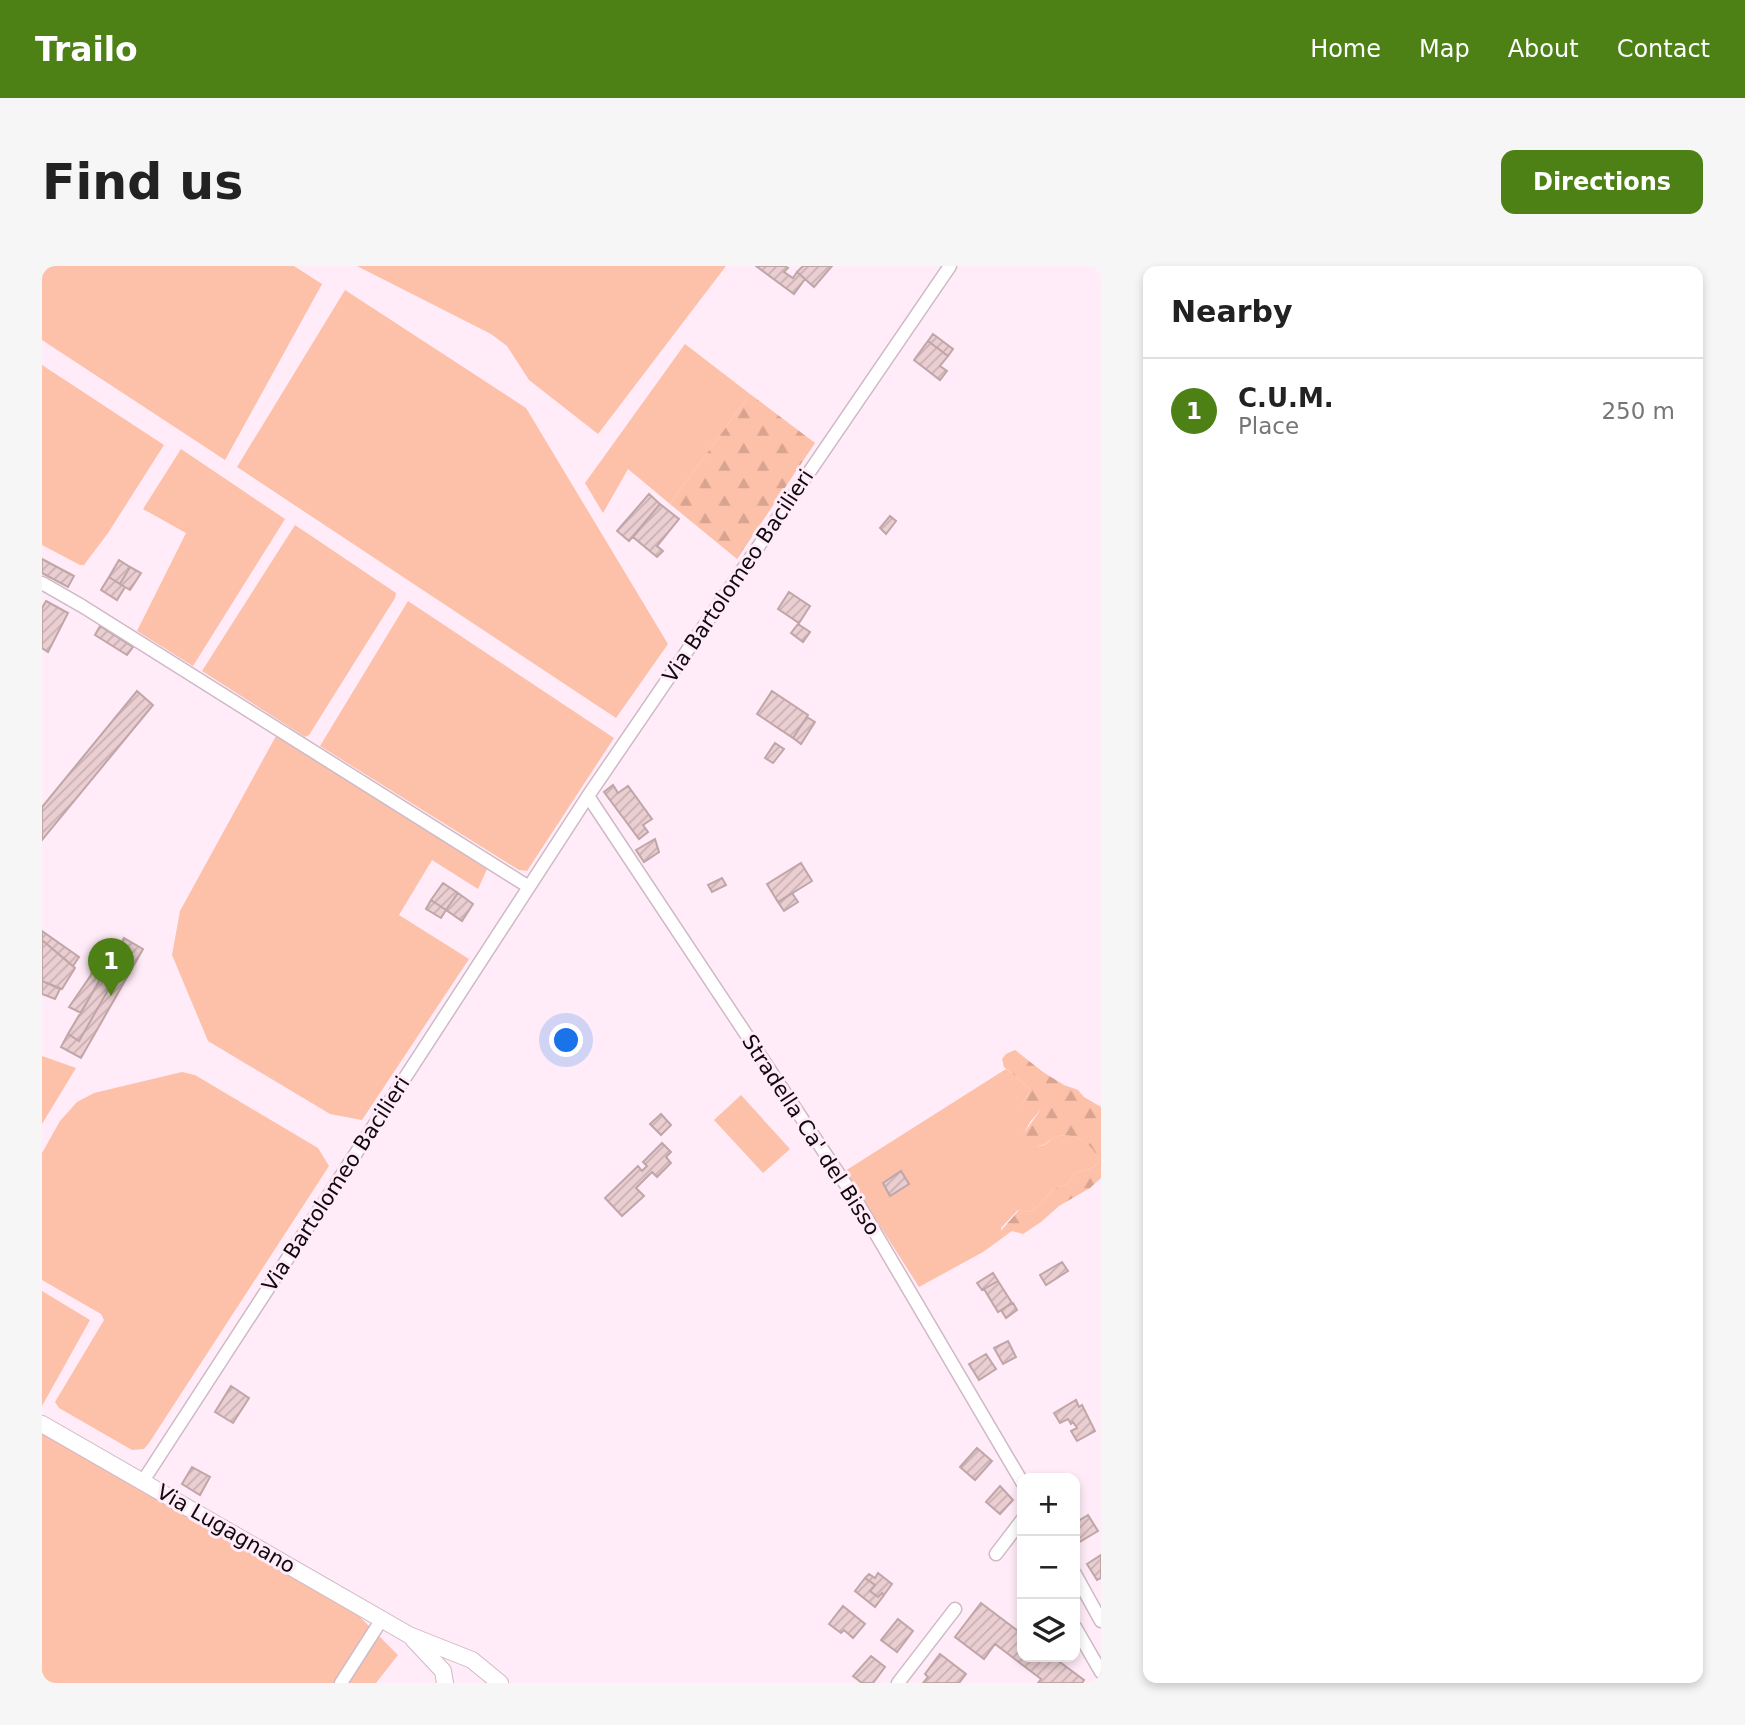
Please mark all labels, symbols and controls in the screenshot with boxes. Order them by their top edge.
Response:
text: Trailo [35,30,138,69]
text: Home [1310,35,1381,63]
text: Map [1419,35,1470,63]
text: About [1508,35,1579,63]
text: Contact [1617,35,1710,63]
button: Directions [1501,150,1703,214]
text: Find us [42,154,243,211]
text: Nearby [1171,294,1293,329]
text: C.U.M. [1238,383,1334,413]
text: 1 [1186,398,1202,424]
text: 250 m [1601,398,1675,424]
text: Place [1238,413,1299,439]
street label: Via Bartolomeo Bacilieri [658,465,818,687]
pin: 1 [88,938,134,996]
your location [549,1023,583,1057]
street label: Stradella Ca' del Bisso [737,1030,885,1240]
street label: Via Bartolomeo Bacilieri [257,1072,415,1296]
map controls [1017,1473,1080,1662]
button: + [1017,1473,1080,1536]
street label: Via Lugagnano [153,1480,299,1578]
button: − [1017,1536,1080,1599]
button: layers [1017,1599,1080,1662]

